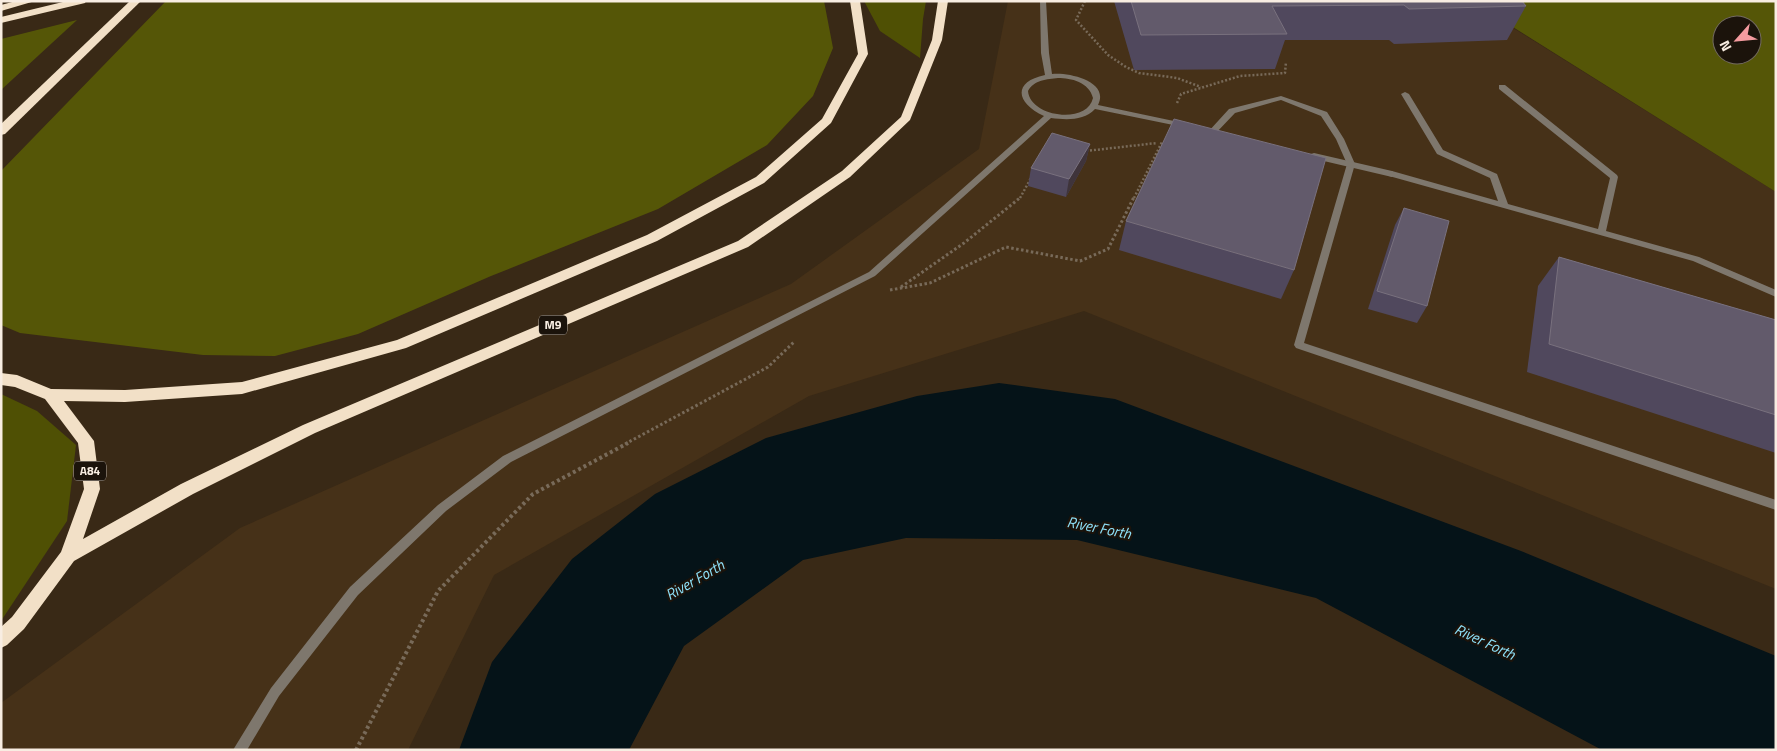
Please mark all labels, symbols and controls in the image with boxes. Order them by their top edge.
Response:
north arrow [1712,15,1762,65]
text: N [1713,37,1737,55]
road number: M9 [539,316,567,334]
road number: A84 [74,462,106,481]
water label: River Forth [1065,510,1133,545]
water label: River Forth [661,553,729,606]
water label: River Forth [1451,617,1520,666]

